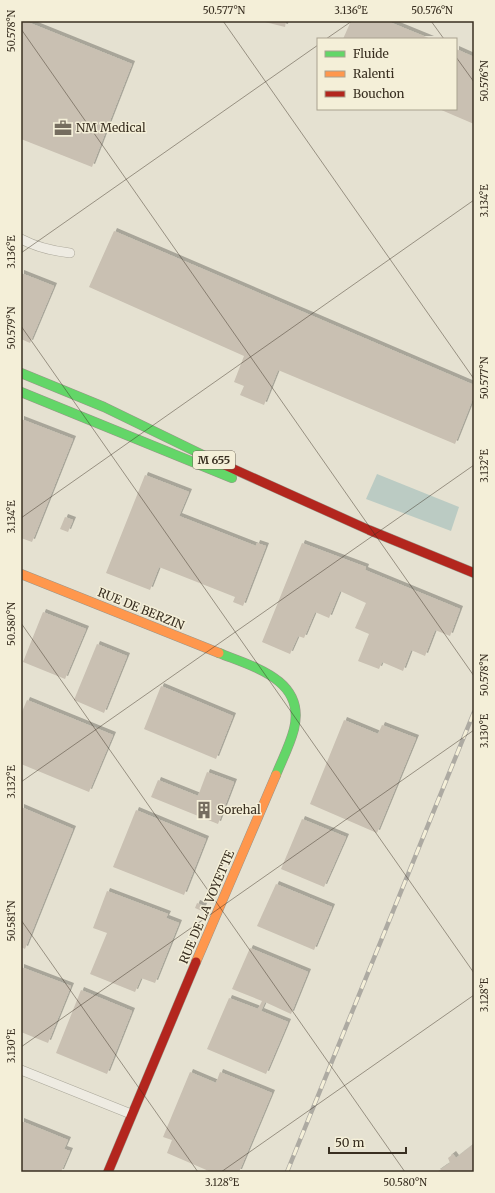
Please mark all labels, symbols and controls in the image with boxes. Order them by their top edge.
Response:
text: 50.577°N [203,4,246,17]
text: 3.136°E [334,4,368,17]
text: 50.576°N [411,4,453,17]
text: 50.578°N [5,9,18,52]
legend [317,38,457,110]
text: Fluide [353,46,389,61]
text: 50.576°N [478,60,491,102]
text: Ralenti [353,66,394,81]
text: Bouchon [353,86,405,101]
office icon: NM Medical [53,118,73,138]
place label: NM Medical [76,120,146,135]
text: 3.134°E [478,184,491,218]
text: 3.136°E [5,235,18,269]
text: 50.579°N [5,306,18,349]
text: 50.577°N [478,356,491,399]
text: 3.132°E [478,449,491,483]
road number: M 655 [193,451,235,469]
text: 3.134°E [5,500,18,534]
street label: RUE DE BERZIN [96,584,187,633]
text: 50.580°N [5,602,18,646]
text: 50.578°N [478,653,491,696]
text: 3.130°E [478,713,491,748]
text: 3.132°E [5,765,18,799]
building icon: Sorehal [194,800,214,820]
place label: Sorehal [217,802,261,817]
street label: RUE DE LA VOYETTE [176,847,237,966]
text: 50.581°N [5,900,18,942]
text: 3.128°E [478,977,491,1012]
text: 3.130°E [5,1028,18,1063]
scale bar [329,1129,406,1155]
text: 50 m [335,1135,364,1150]
text: 3.128°E [205,1176,240,1189]
text: 50.580°N [383,1176,427,1189]

